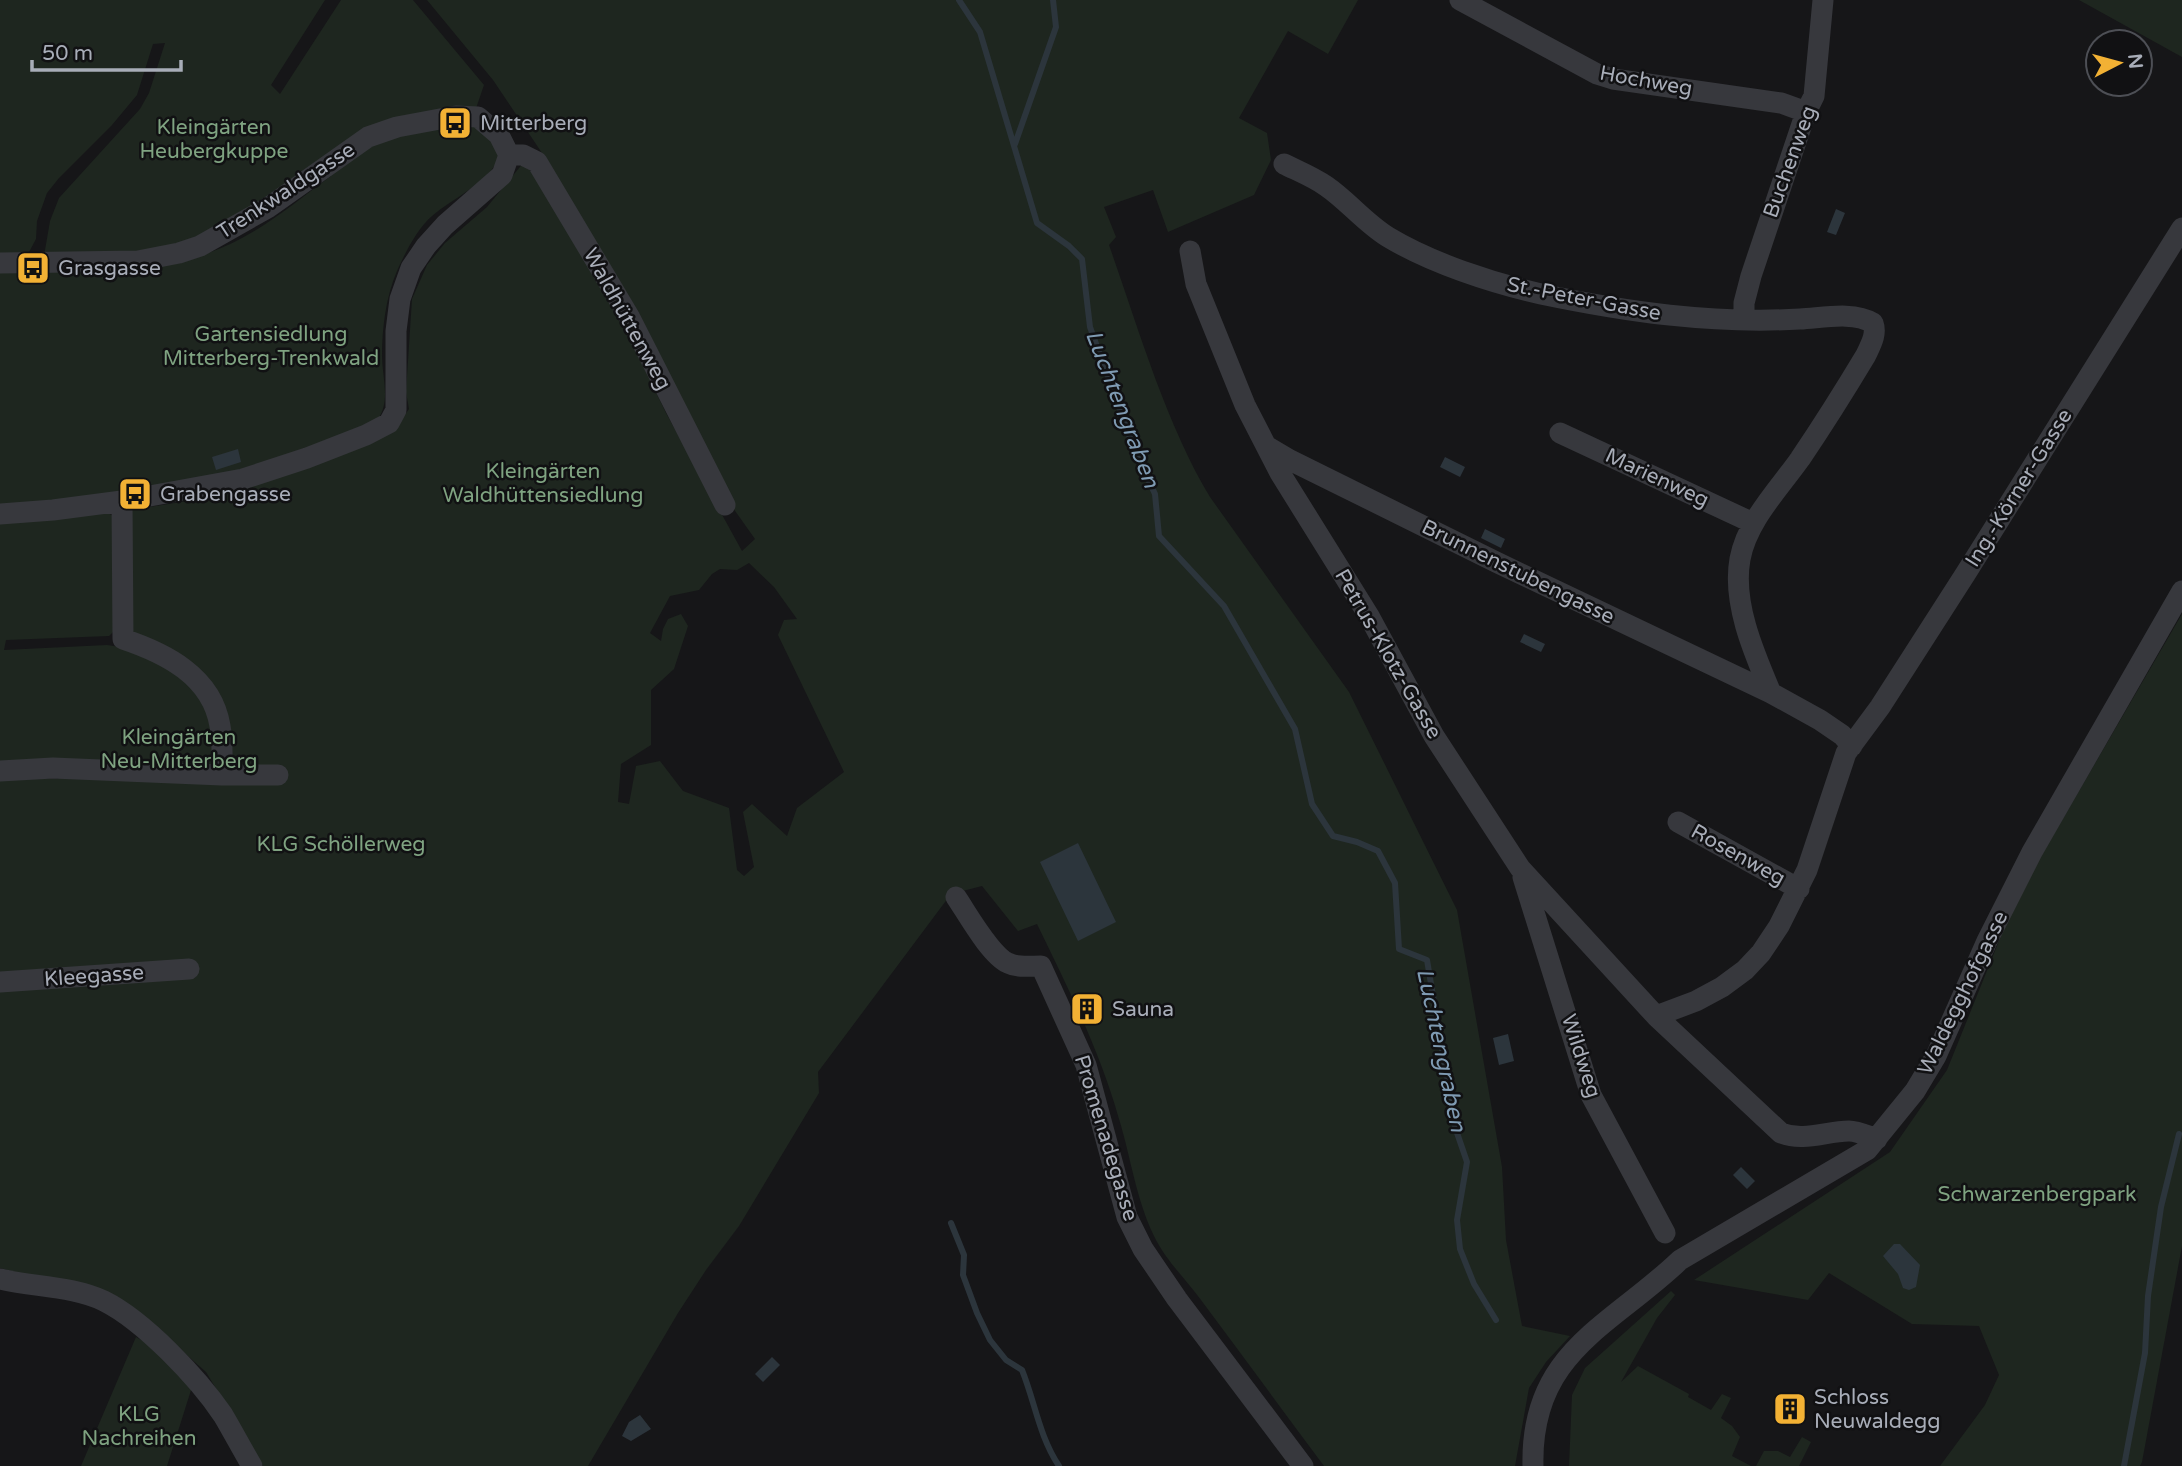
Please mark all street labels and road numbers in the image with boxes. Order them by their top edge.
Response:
street label: Hochweg [1598,61,1694,101]
street label: Buchenweg [1758,103,1822,221]
street label: Trenkwaldgasse [212,137,360,245]
street label: Waldhüttenweg [578,244,676,394]
street label: St.-Peter-Gasse [1505,272,1663,326]
street label: Ing.-Körner-Gasse [1960,404,2078,572]
street label: Marienweg [1601,443,1713,513]
street label: Brunnenstubengasse [1418,514,1619,630]
street label: Petrus-Klotz-Gasse [1329,565,1447,743]
street label: Rosenweg [1686,819,1790,891]
street label: Waldegghofgasse [1913,907,2014,1079]
street label: Kleegasse [43,960,145,992]
street label: Wildweg [1556,1011,1606,1101]
street label: Promenadegasse [1069,1052,1143,1224]

